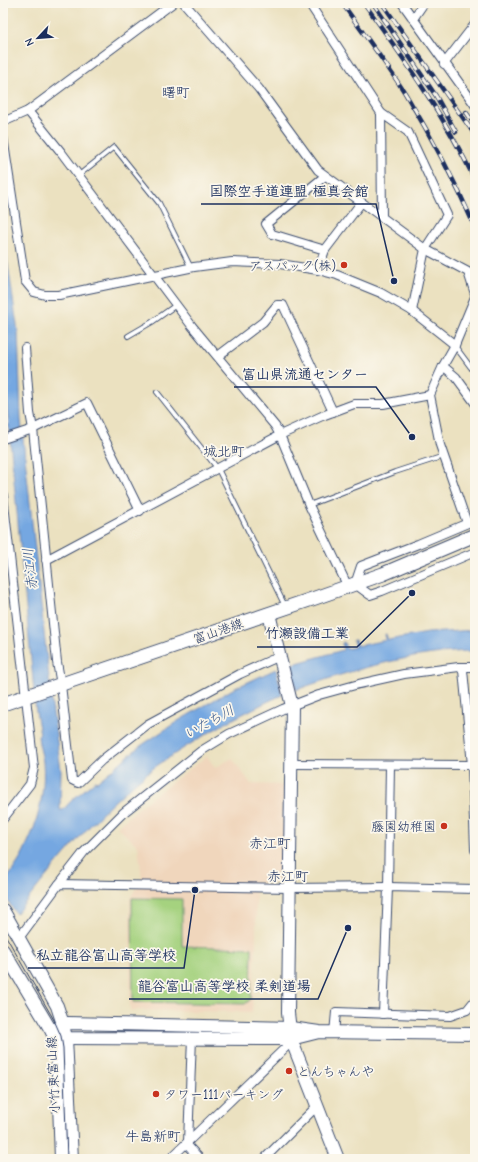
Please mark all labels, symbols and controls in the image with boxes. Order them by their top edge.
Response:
north arrow [18,18,58,58]
text: N [22,36,37,48]
district label: 曙町 [162,84,190,101]
callout: 国際空手道連盟 極真会館 [201,178,376,204]
text: 国際空手道連盟 極真会館 [210,183,368,200]
place label: アスパック(株) [249,258,336,273]
marker: アスパック(株) [339,260,349,270]
callout: 富山県流通センター [234,361,376,387]
text: 富山県流通センター [242,366,368,383]
district label: 城北町 [203,443,245,460]
water label: 赤江川 [19,547,41,591]
street label: 富山港線 [191,615,246,647]
callout: 竹瀬設備工業 [257,621,357,647]
text: 竹瀬設備工業 [265,625,349,642]
water label: いたち川 [181,701,237,743]
place label: 藤園幼稚園 [371,819,436,834]
marker: 藤園幼稚園 [439,821,449,831]
district label: 赤江町 [249,835,291,852]
district label: 赤江町 [267,868,309,885]
callout: 私立龍谷富山高等学校 [28,942,184,968]
text: 私立龍谷富山高等学校 [36,947,176,964]
callout: 龍谷富山高等学校 柔剣道場 [129,973,318,999]
text: 龍谷富山高等学校 柔剣道場 [138,978,310,995]
street label: 小竹東富山線 [43,1035,63,1114]
place label: とんちゃんや [297,1064,374,1079]
marker: とんちゃんや [284,1066,294,1076]
place label: タワー111パーキング [164,1087,283,1102]
marker: タワー111パーキング [151,1089,161,1099]
district label: 牛島新町 [125,1128,181,1145]

